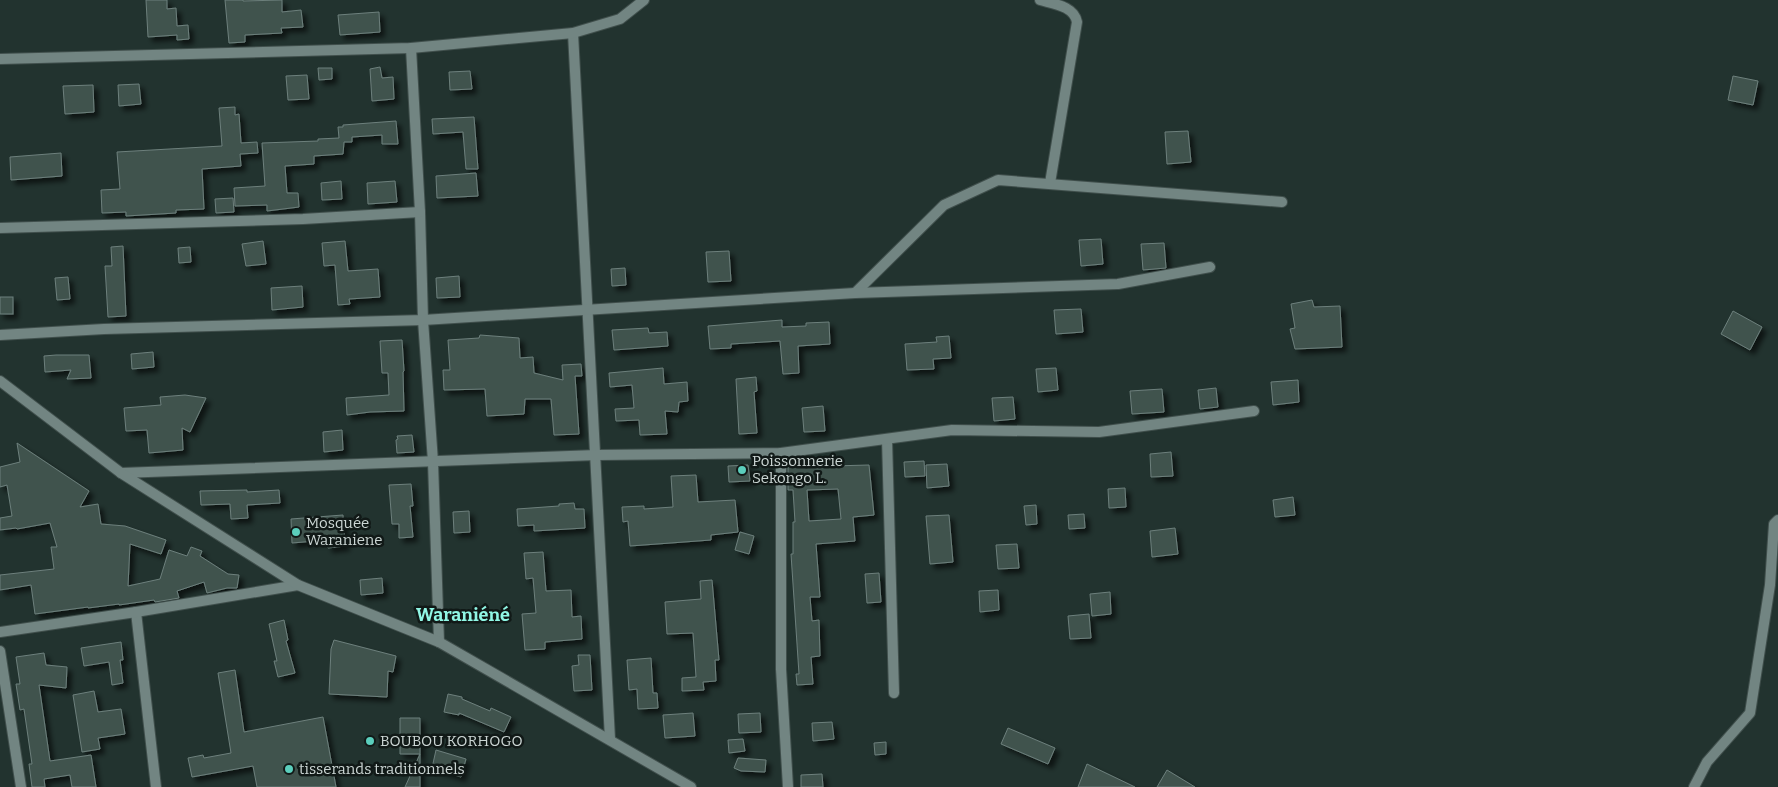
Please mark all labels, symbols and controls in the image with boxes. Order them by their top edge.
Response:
place label: Poissonnerie Sekongo L. [752,452,843,487]
marker: Poissonnerie Sekongo L. [736,464,748,476]
place label: Mosquée Waraniene [306,514,383,549]
marker: Mosquée Waraniene [290,526,302,538]
district label: Waraniéné [416,604,510,626]
place label: BOUBOU KORHOGO [380,732,523,750]
marker: BOUBOU KORHOGO [364,735,376,747]
place label: tisserands traditionnels [299,760,465,778]
marker: tisserands traditionnels [283,763,295,775]

